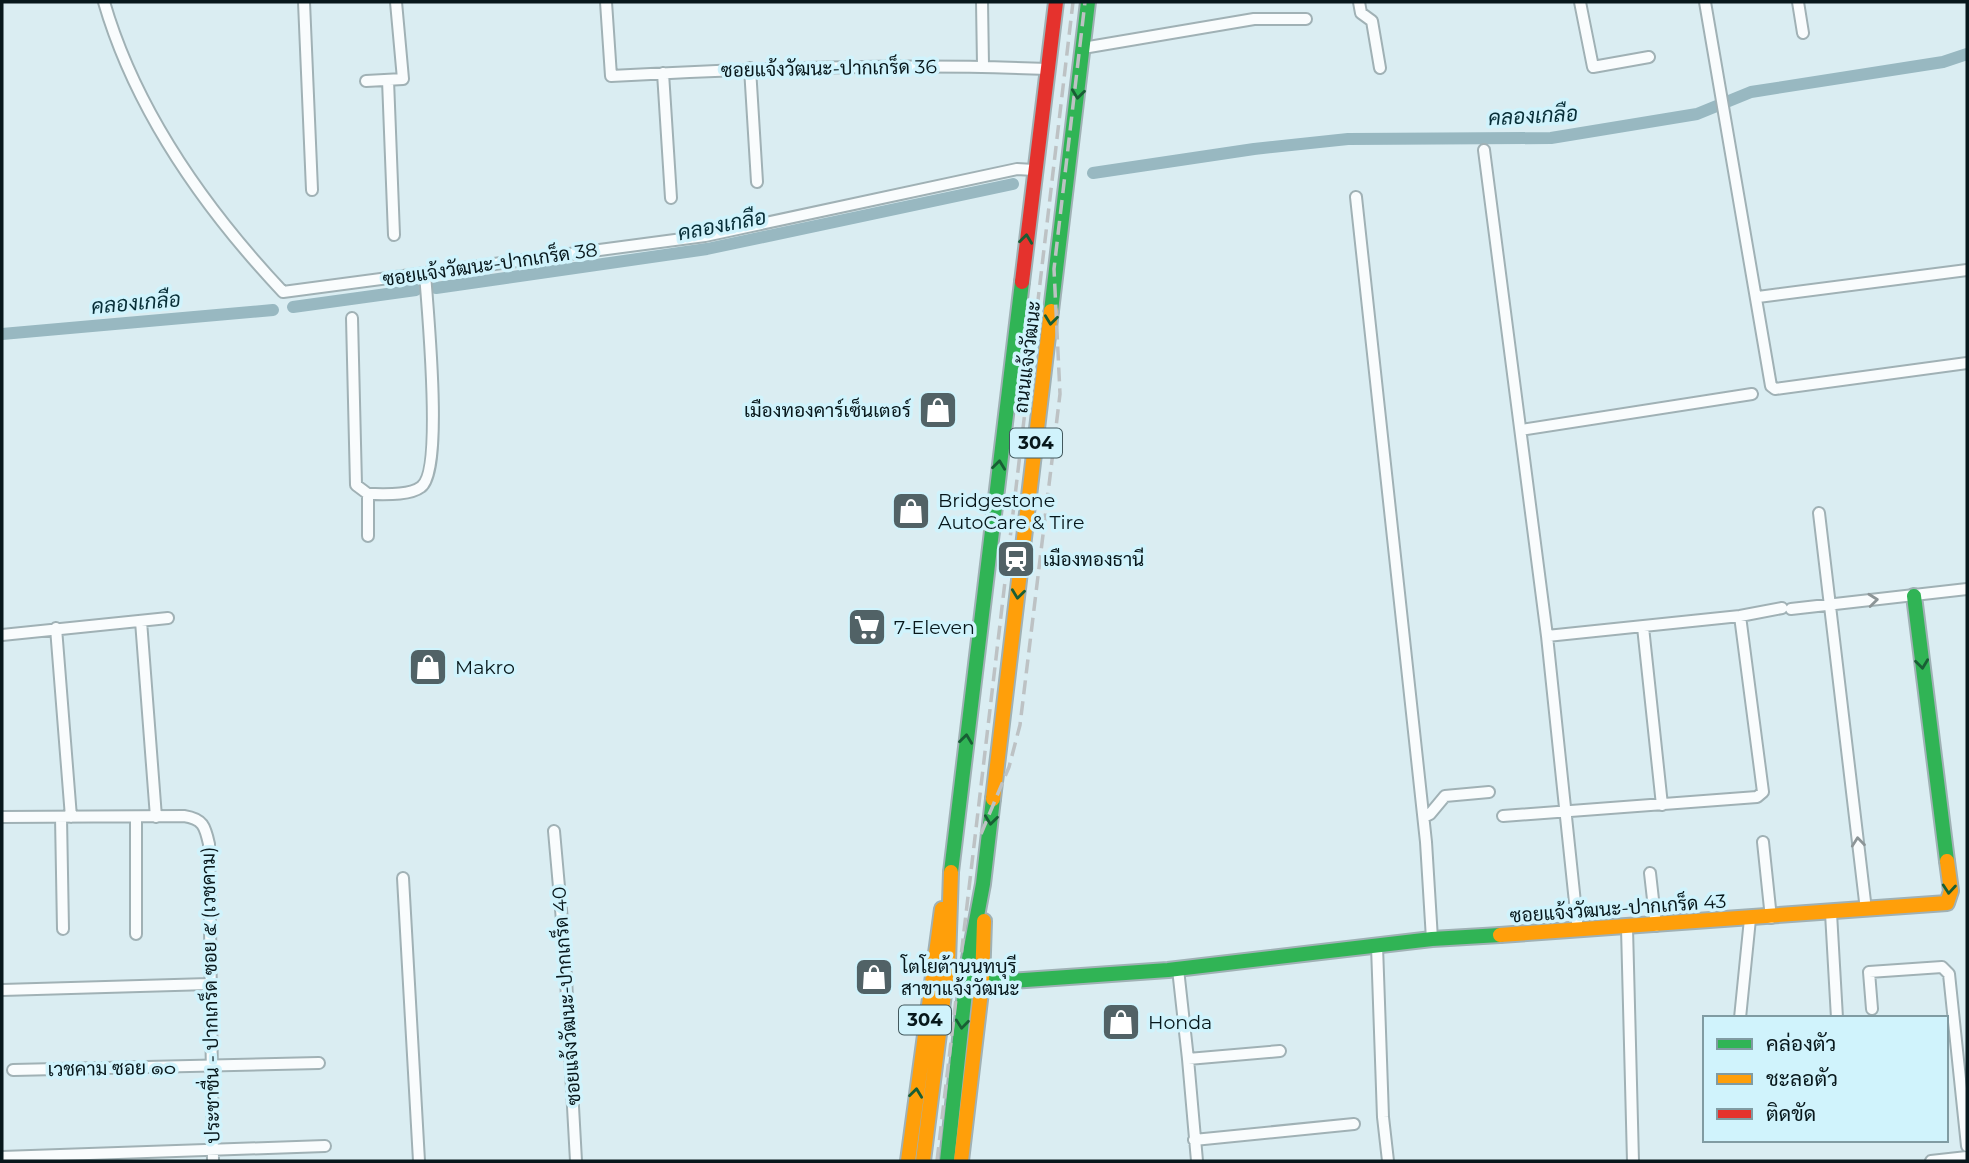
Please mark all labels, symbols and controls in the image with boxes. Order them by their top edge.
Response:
street label: ซอยแจ้งวัฒนะ-ปากเกร็ด 36 [721,53,937,82]
one-way arrow [1070,88,1085,100]
water label: คลองเกลือ [1487,101,1578,130]
water label: คลองเกลือ [675,204,768,245]
one-way arrow [1018,233,1033,244]
street label: ซอยแจ้งวัฒนะ-ปากเกร็ด 38 [381,236,599,291]
water label: คลองเกลือ [90,286,182,319]
street label: ถนนแจ้งวัฒนะ [1009,299,1046,415]
one-way arrow [1043,314,1058,326]
shop icon: เมืองทองคาร์เซ็นเตอร์ [917,389,959,431]
place label: เมืองทองคาร์เซ็นเตอร์ [744,397,911,422]
road number: 304 [1010,428,1062,458]
one-way arrow [992,459,1007,471]
place label: Bridgestone AutoCare & Tire [938,489,1084,534]
shop icon: Bridgestone AutoCare & Tire [890,490,932,532]
station icon: เมืองทองธานี [995,538,1037,580]
place label: เมืองทองธานี [1043,547,1144,571]
one-way arrow [1011,589,1026,600]
one-way arrow [1867,593,1878,608]
supermarket icon: 7-Eleven [846,606,888,648]
place label: 7-Eleven [894,616,975,639]
shop icon: Makro [407,646,449,688]
place label: Makro [455,656,515,679]
one-way arrow [1915,658,1930,670]
one-way arrow [958,733,973,744]
one-way arrow [983,814,998,826]
one-way arrow [1851,836,1866,847]
street label: ประชาชื่น - ปากเกร็ด ซอย ๕ (เวชคาม) [190,846,225,1144]
one-way arrow [1942,884,1957,895]
street label: ซอยแจ้งวัฒนะ-ปากเกร็ด 40 [545,886,586,1106]
street label: ซอยแจ้งวัฒนะ-ปากเกร็ด 43 [1509,887,1727,928]
place label: โตโยต้านนทบุรี สาขาแจ้งวัฒนะ [900,954,1020,1000]
shop icon: โตโยต้านนทบุรี สาขาแจ้งวัฒนะ [853,956,895,998]
shop icon: Honda [1100,1001,1142,1043]
road number: 304 [899,1006,951,1035]
place label: Honda [1148,1011,1212,1034]
legend [1703,1016,1948,1142]
one-way arrow [954,1018,969,1030]
text: คล่องตัว [1766,1031,1836,1056]
street label: เวชคาม ซอย ๑๐ [48,1056,176,1081]
text: ชะลอตัว [1766,1066,1838,1091]
one-way arrow [908,1088,923,1099]
text: ติดขัด [1766,1101,1816,1126]

